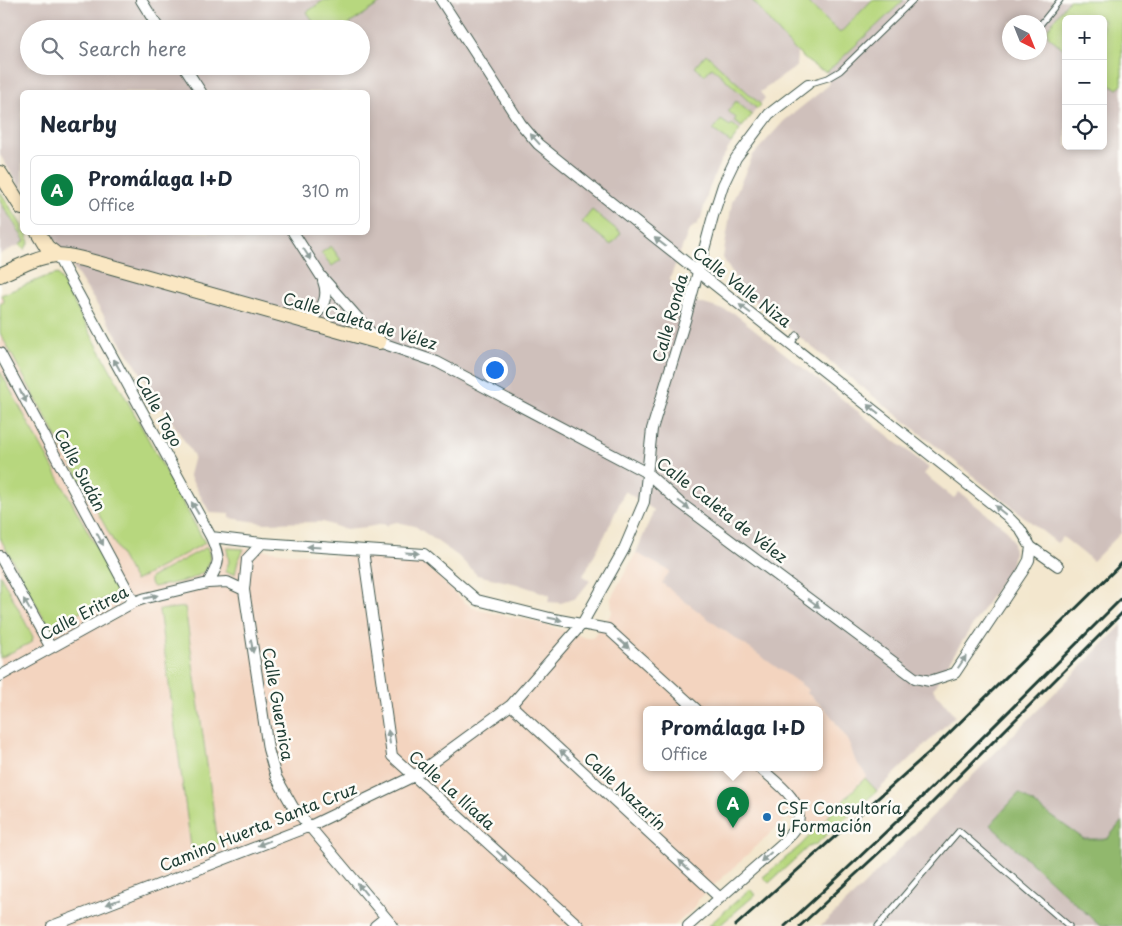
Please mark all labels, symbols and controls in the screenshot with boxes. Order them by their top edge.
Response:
north arrow [1002,15,1047,60]
map controls [1062,15,1107,150]
button: + [1062,15,1107,60]
search box [20,20,370,75]
icon: search [38,34,66,62]
text: Search here [78,34,187,62]
button: − [1062,60,1107,105]
button: locate [1062,105,1107,150]
text: Nearby [40,107,117,139]
one-way arrow [529,133,540,146]
text: Promálaga I+D [88,164,233,192]
text: A [51,178,63,202]
text: 310 m [301,178,349,202]
text: Office [88,192,135,216]
one-way arrow [654,237,667,248]
street label: Calle Valle Niza [688,240,797,332]
one-way arrow [302,247,311,261]
street label: Calle Ronda [645,270,693,365]
street label: Calle Caleta de Vélez [280,285,441,355]
one-way arrow [739,303,752,314]
your location [482,357,508,383]
one-way arrow [113,358,121,373]
street label: Calle Togo [130,370,189,451]
one-way arrow [19,389,27,403]
one-way arrow [867,403,880,414]
street label: Calle Sudán [49,424,113,515]
street label: Calle Caleta de Vélez [652,450,793,568]
one-way arrow [677,500,690,511]
one-way arrow [191,501,200,514]
one-way arrow [994,505,1007,516]
one-way arrow [96,532,104,546]
one-way arrow [306,542,322,550]
one-way arrow [404,549,420,557]
street label: Calle Eritrea [35,579,132,645]
one-way arrow [144,593,159,601]
one-way arrow [807,597,820,608]
one-way arrow [23,598,31,613]
one-way arrow [547,615,562,623]
one-way arrow [618,638,630,650]
one-way arrow [249,639,257,655]
street label: Calle Guernica [257,645,301,762]
one-way arrow [957,656,967,669]
popup [643,706,823,771]
text: Promálaga I+D [661,713,805,741]
one-way arrow [385,729,393,745]
text: Office [661,741,708,765]
street label: Calle La Ilíada [404,744,501,835]
street label: Calle Nazarín [579,746,672,835]
one-way arrow [559,749,571,761]
street label: Camino Huerta Santa Cruz [155,775,360,877]
pin: A [717,787,749,828]
place label: CSF Consultoría y Formación [777,795,901,837]
marker: CSF Consultoría y Formación [761,811,773,823]
one-way arrow [257,840,272,847]
one-way arrow [496,850,508,862]
one-way arrow [761,851,773,863]
one-way arrow [679,859,691,871]
one-way arrow [356,882,367,895]
one-way arrow [105,898,120,906]

